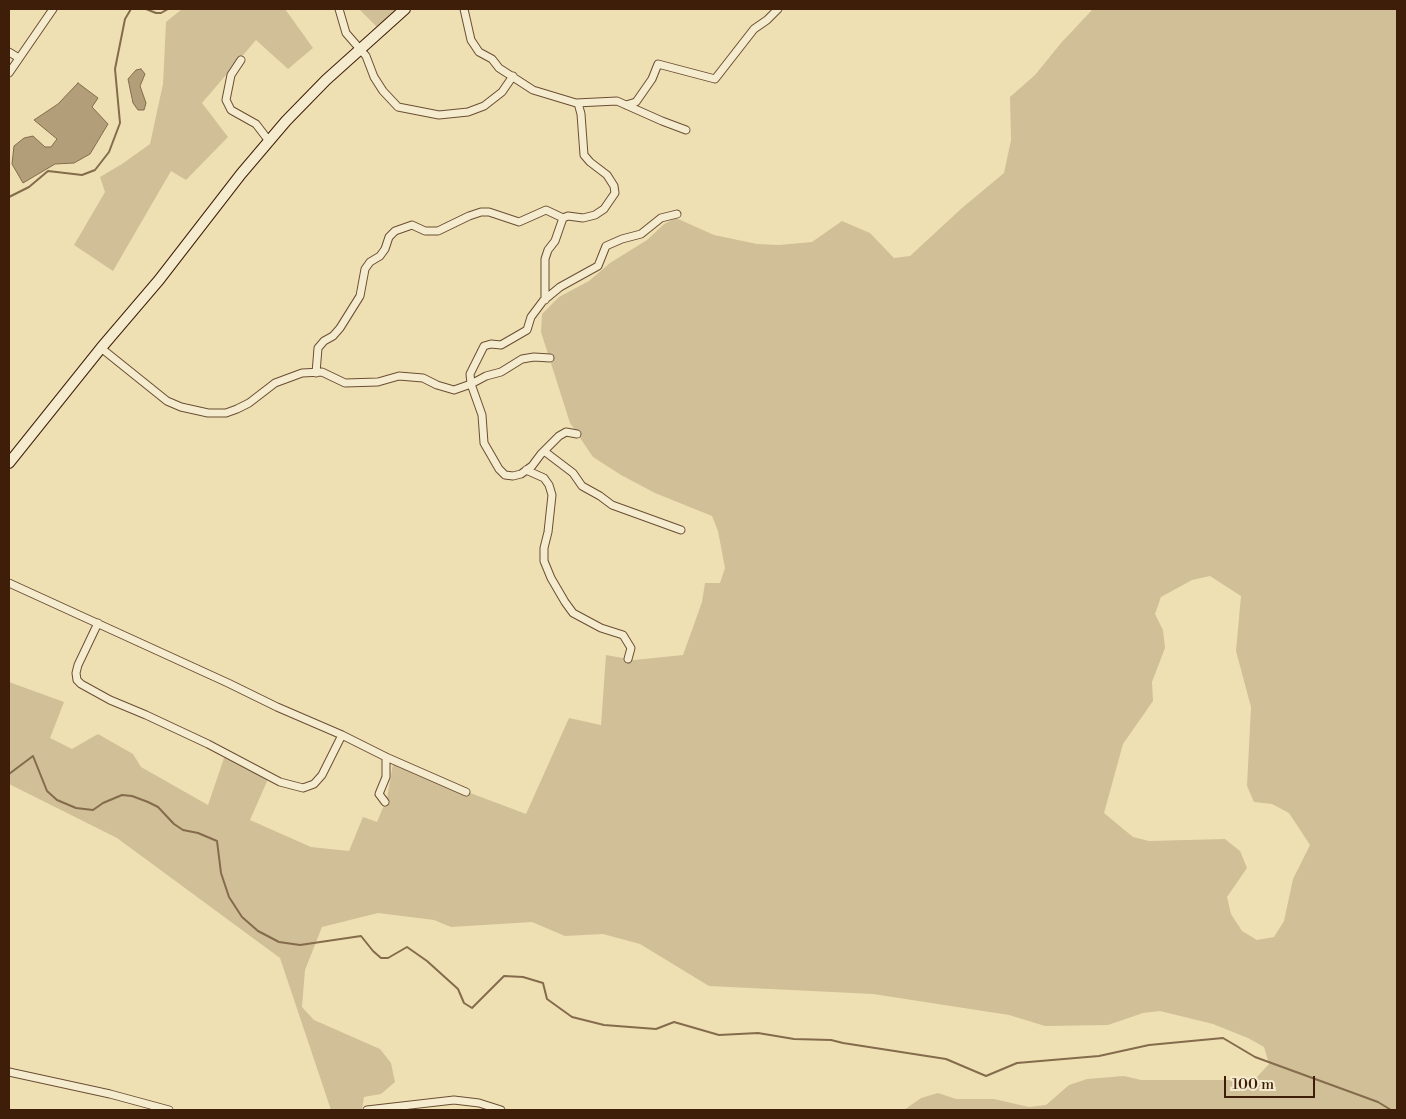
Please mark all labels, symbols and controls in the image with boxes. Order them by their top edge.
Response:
scale bar [1226,1066,1317,1098]
text: 100 m [1232,1075,1274,1094]

